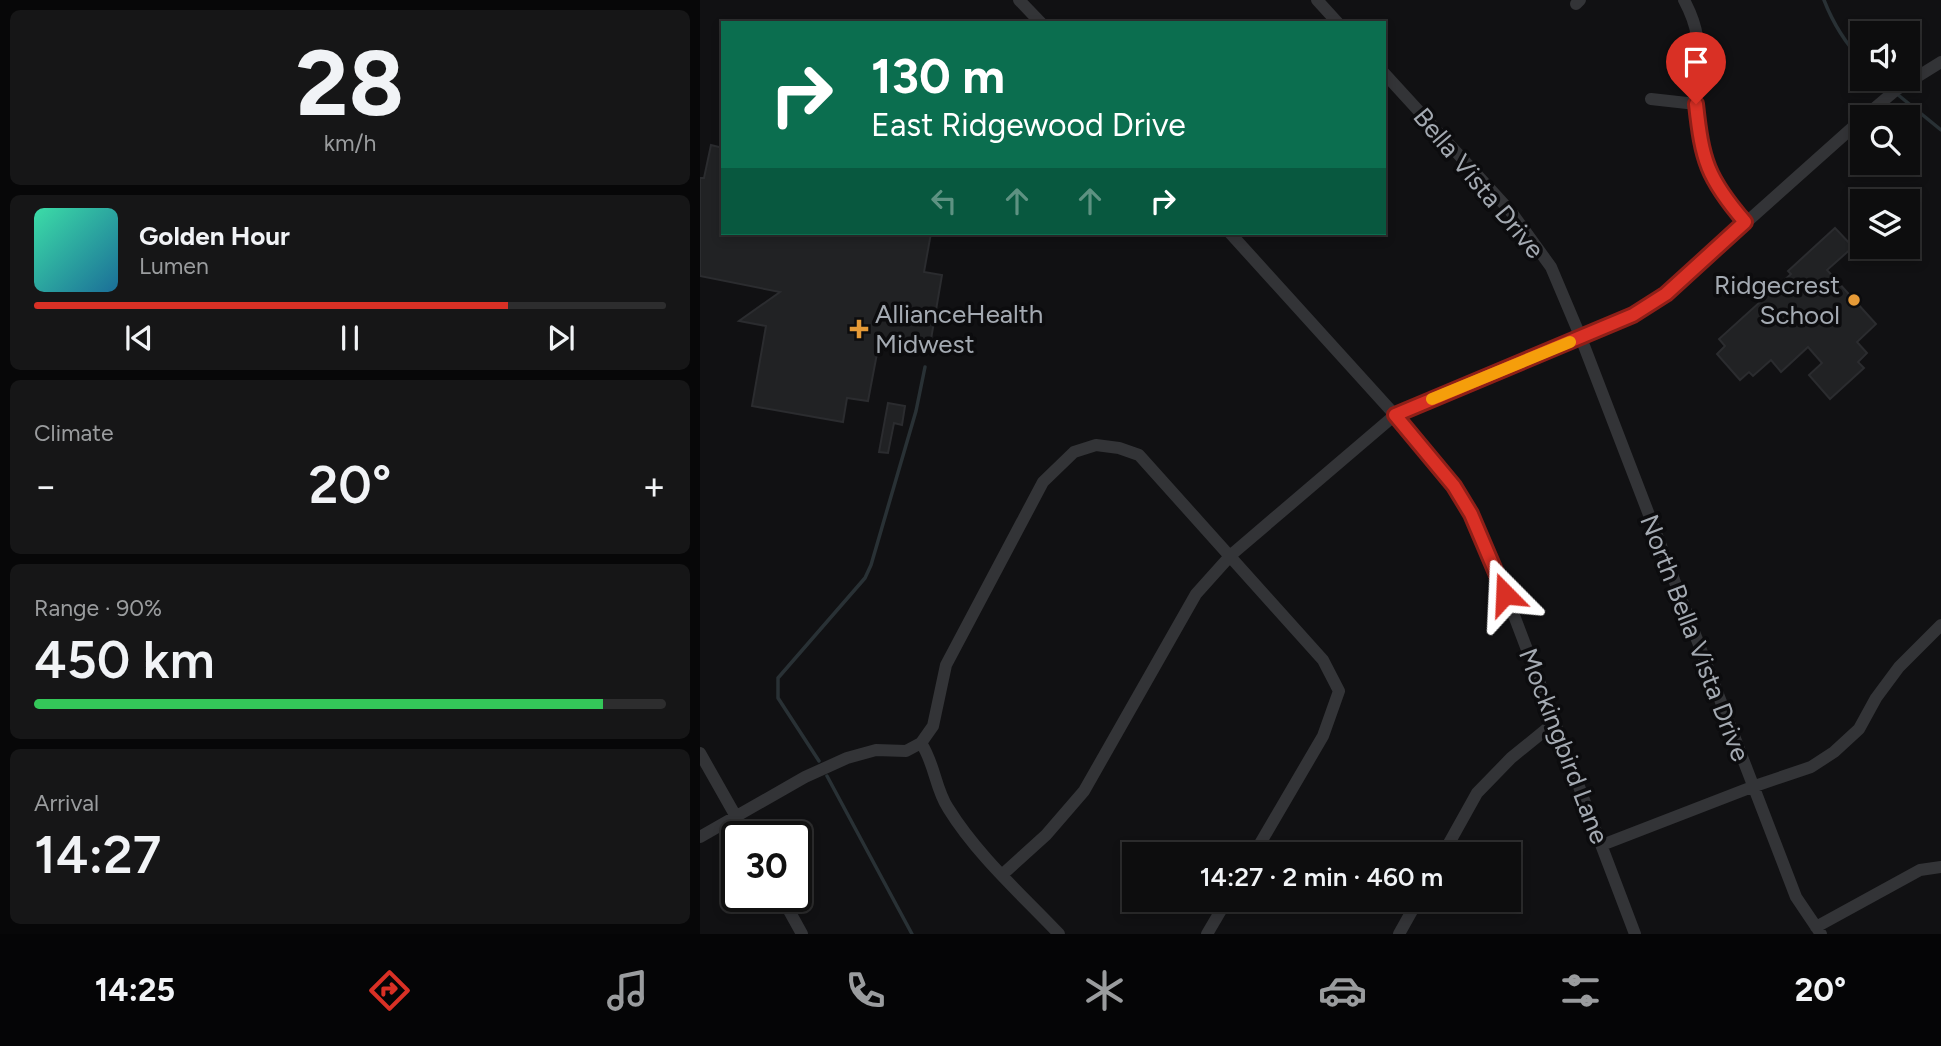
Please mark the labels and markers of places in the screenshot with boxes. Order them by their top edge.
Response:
pin [1666,32,1726,104]
place label: Ridgecrest School [1714,269,1840,331]
marker: Ridgecrest School [1846,292,1862,308]
place label: AllianceHealth Midwest [875,298,1043,360]
marker: AllianceHealth Midwest [849,319,869,339]

